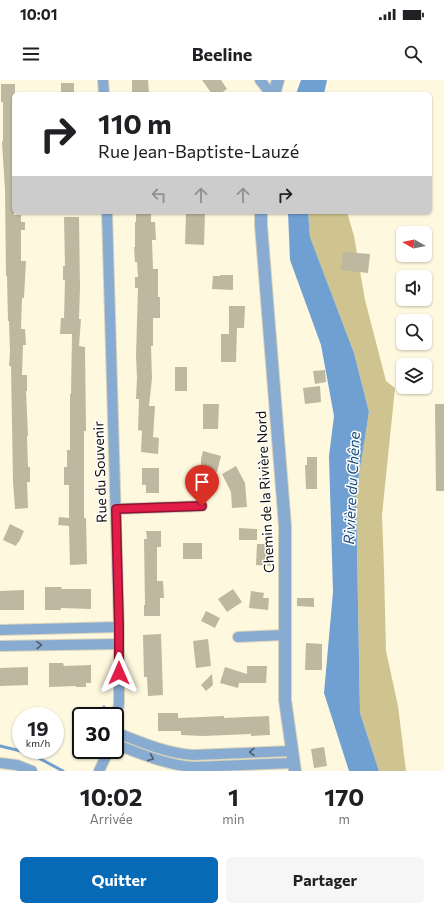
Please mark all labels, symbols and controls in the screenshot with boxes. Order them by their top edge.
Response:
text: 10:01 [20,5,57,23]
icon: menu [20,43,42,65]
text: Beeline [192,43,252,65]
icon: search [402,43,424,65]
text: 110 m [98,106,172,140]
icon: right [32,108,84,160]
text: Rue Jean-Baptiste-Lauzé [98,140,299,162]
icon: left [148,184,170,206]
icon: ahead [190,184,212,206]
icon: ahead [232,184,254,206]
icon: right [274,184,296,206]
north arrow [396,226,432,262]
map controls [396,226,432,394]
button: sound [396,270,432,306]
button: search [396,314,432,350]
button: layers [396,358,432,394]
street label: Chemin de la Rivière Nord [252,411,277,573]
street label: Rue du Souvenir [89,420,110,523]
water label: Rivière du Chêne [339,431,363,545]
pin [185,465,219,506]
icon: arrive [191,471,213,493]
one-way arrow [36,641,42,649]
position arrow [98,652,140,694]
speed limit sign: 30 [72,707,124,759]
text: 19 [27,716,49,740]
text: km/h [26,737,50,749]
one-way arrow [249,748,255,756]
one-way arrow [148,754,155,762]
text: 10:02 [80,782,142,811]
text: 1 [228,782,239,811]
text: 170 [324,782,364,811]
text: Arrivée [90,811,133,827]
text: min [222,811,244,827]
text: m [339,811,350,827]
button: Quitter [20,857,218,903]
button: Partager [226,857,424,903]

